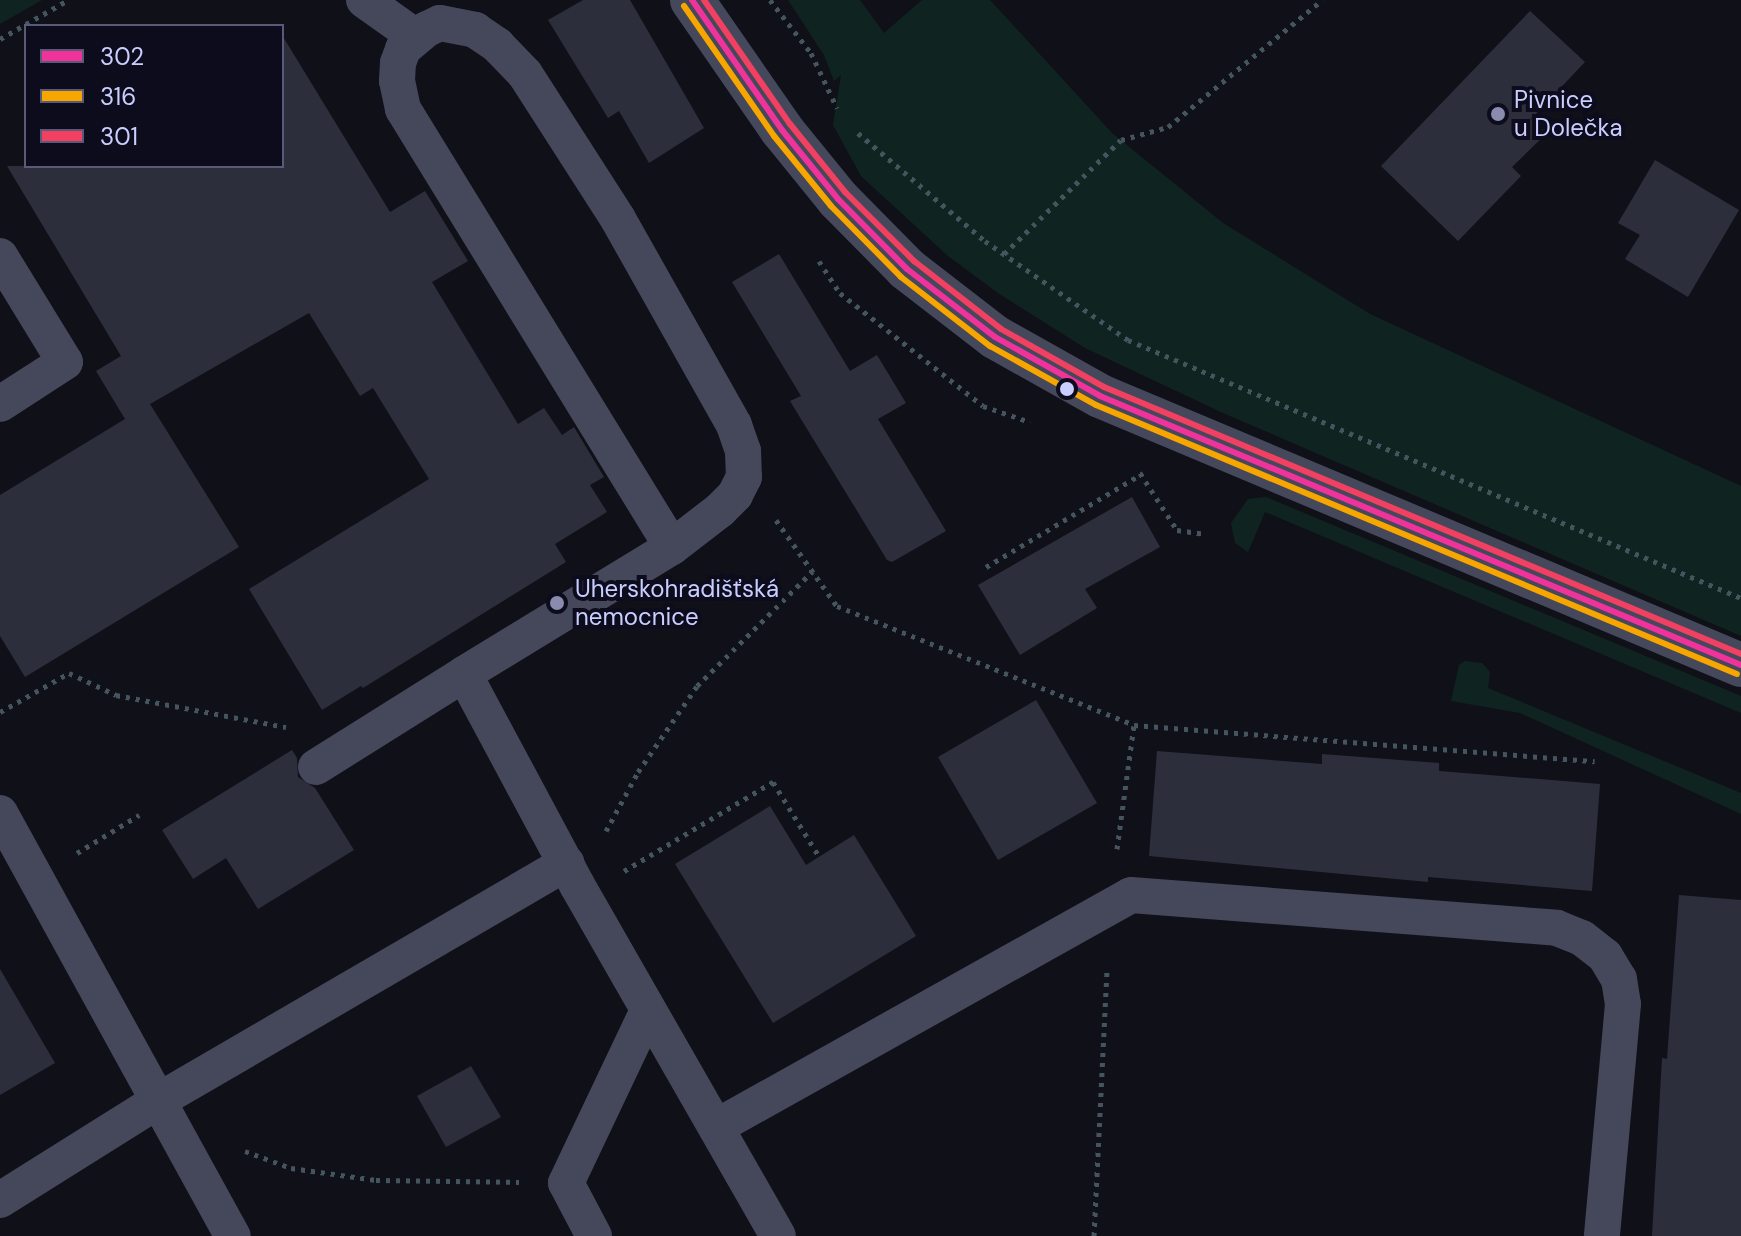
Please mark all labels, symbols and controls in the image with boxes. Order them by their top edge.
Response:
legend [24,24,284,168]
text: 302 [100,41,144,72]
text: 316 [100,81,136,112]
place label: Pivnice u Dolečka [1514,86,1623,142]
marker: Pivnice u Dolečka [1489,105,1507,123]
text: 301 [100,121,138,152]
unlabelled marker [1059,381,1075,397]
place label: Uherskohradišťská nemocnice [575,575,779,631]
marker: Uherskohradišťská nemocnice [546,592,568,614]

